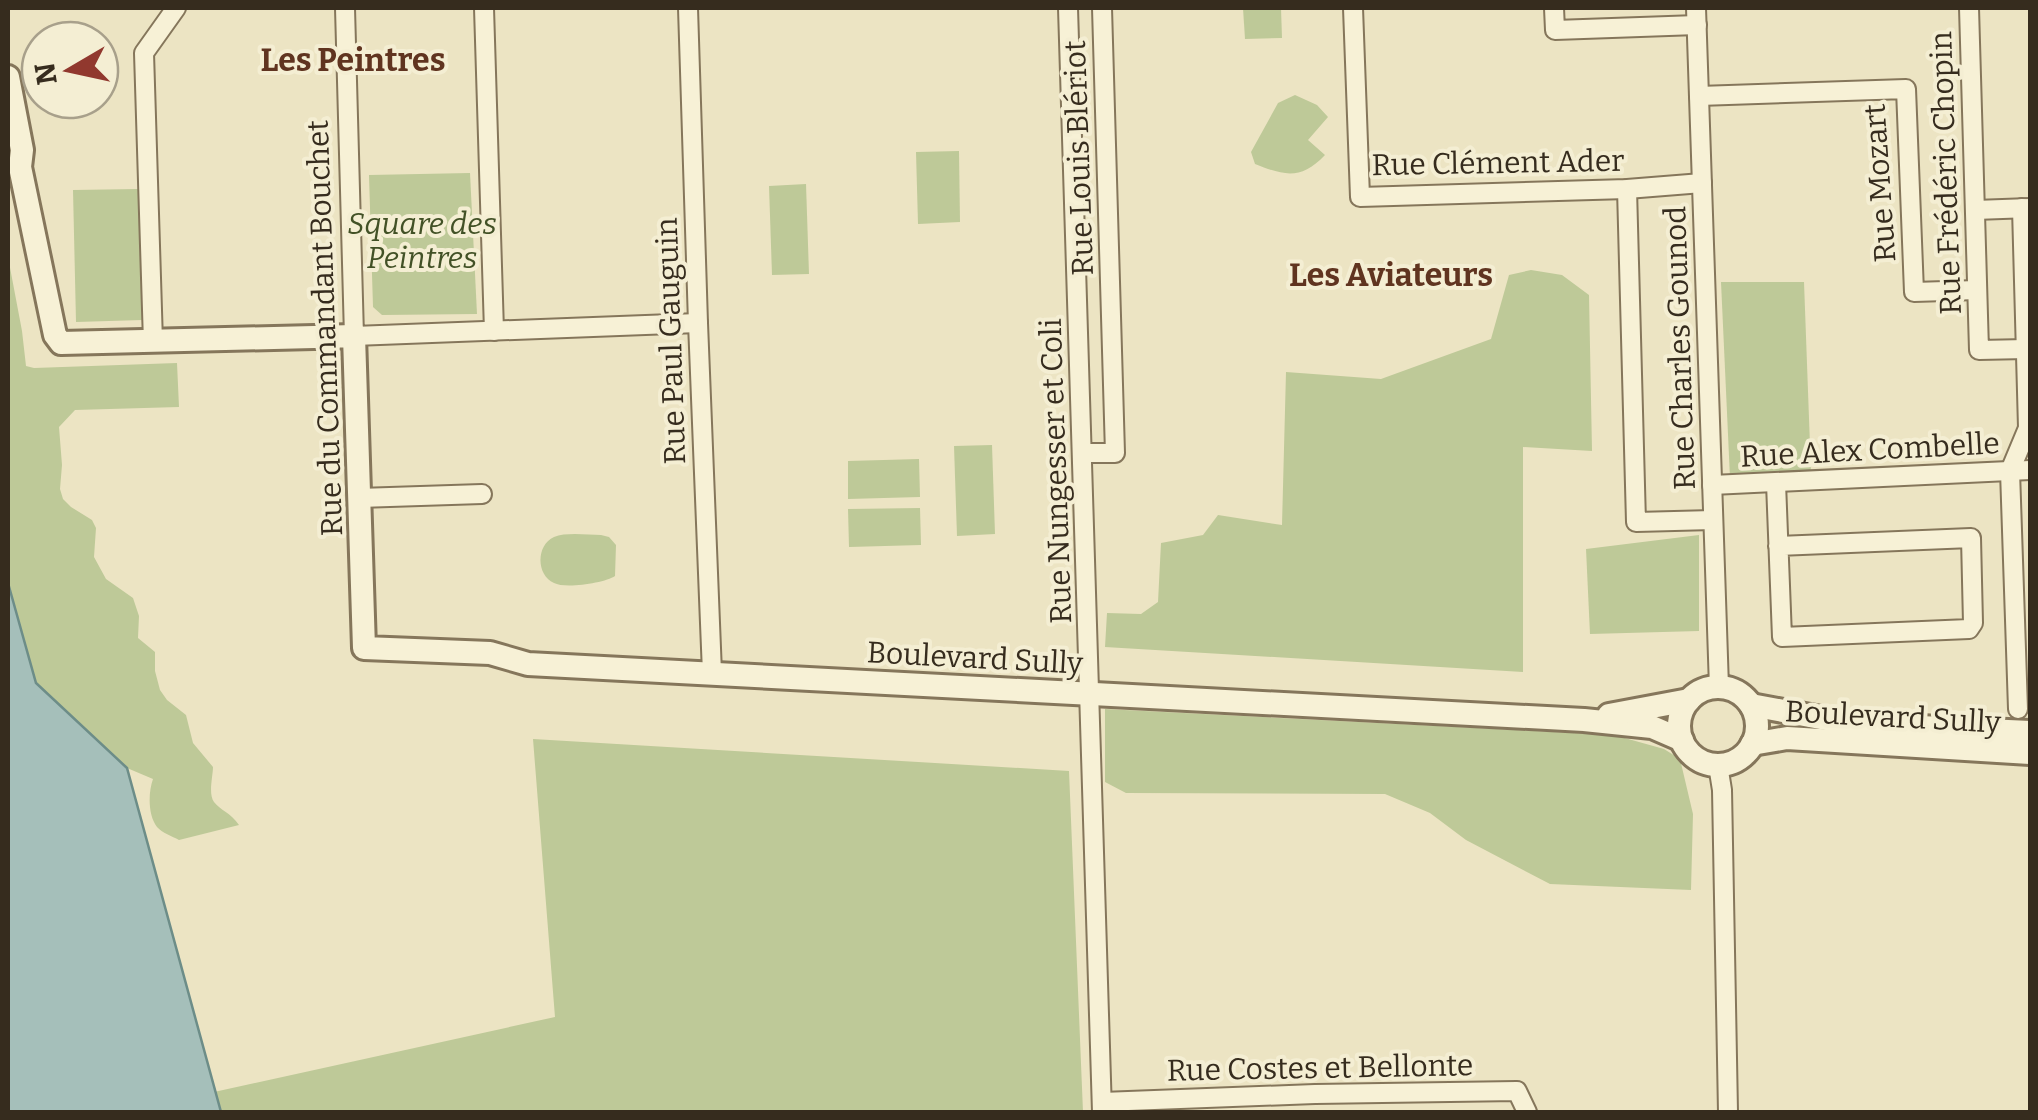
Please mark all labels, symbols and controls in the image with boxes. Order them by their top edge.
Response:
north arrow [20,20,120,120]
street label: Rue Frédéric Chopin [1923,31,1969,315]
street label: Rue Louis Blériot [1057,40,1101,276]
district label: Les Peintres [261,41,445,79]
text: N [28,61,64,87]
street label: Rue Mozart [1856,102,1903,263]
street label: Rue du Commandant Bouchet [300,119,350,537]
street label: Rue Clément Ader [1371,143,1625,183]
street label: Rue Charles Gounod [1657,205,1703,490]
park label: Square des Peintres [347,206,497,276]
street label: Rue Paul Gauguin [649,217,693,465]
district label: Les Aviateurs [1289,256,1493,294]
street label: Rue Nungesser et Coli [1033,318,1079,624]
street label: Rue Alex Combelle [1739,425,2001,475]
street label: Boulevard Sully [866,634,1084,682]
street label: Boulevard Sully [1784,693,2002,741]
street label: Rue Costes et Bellonte [1166,1047,1474,1089]

